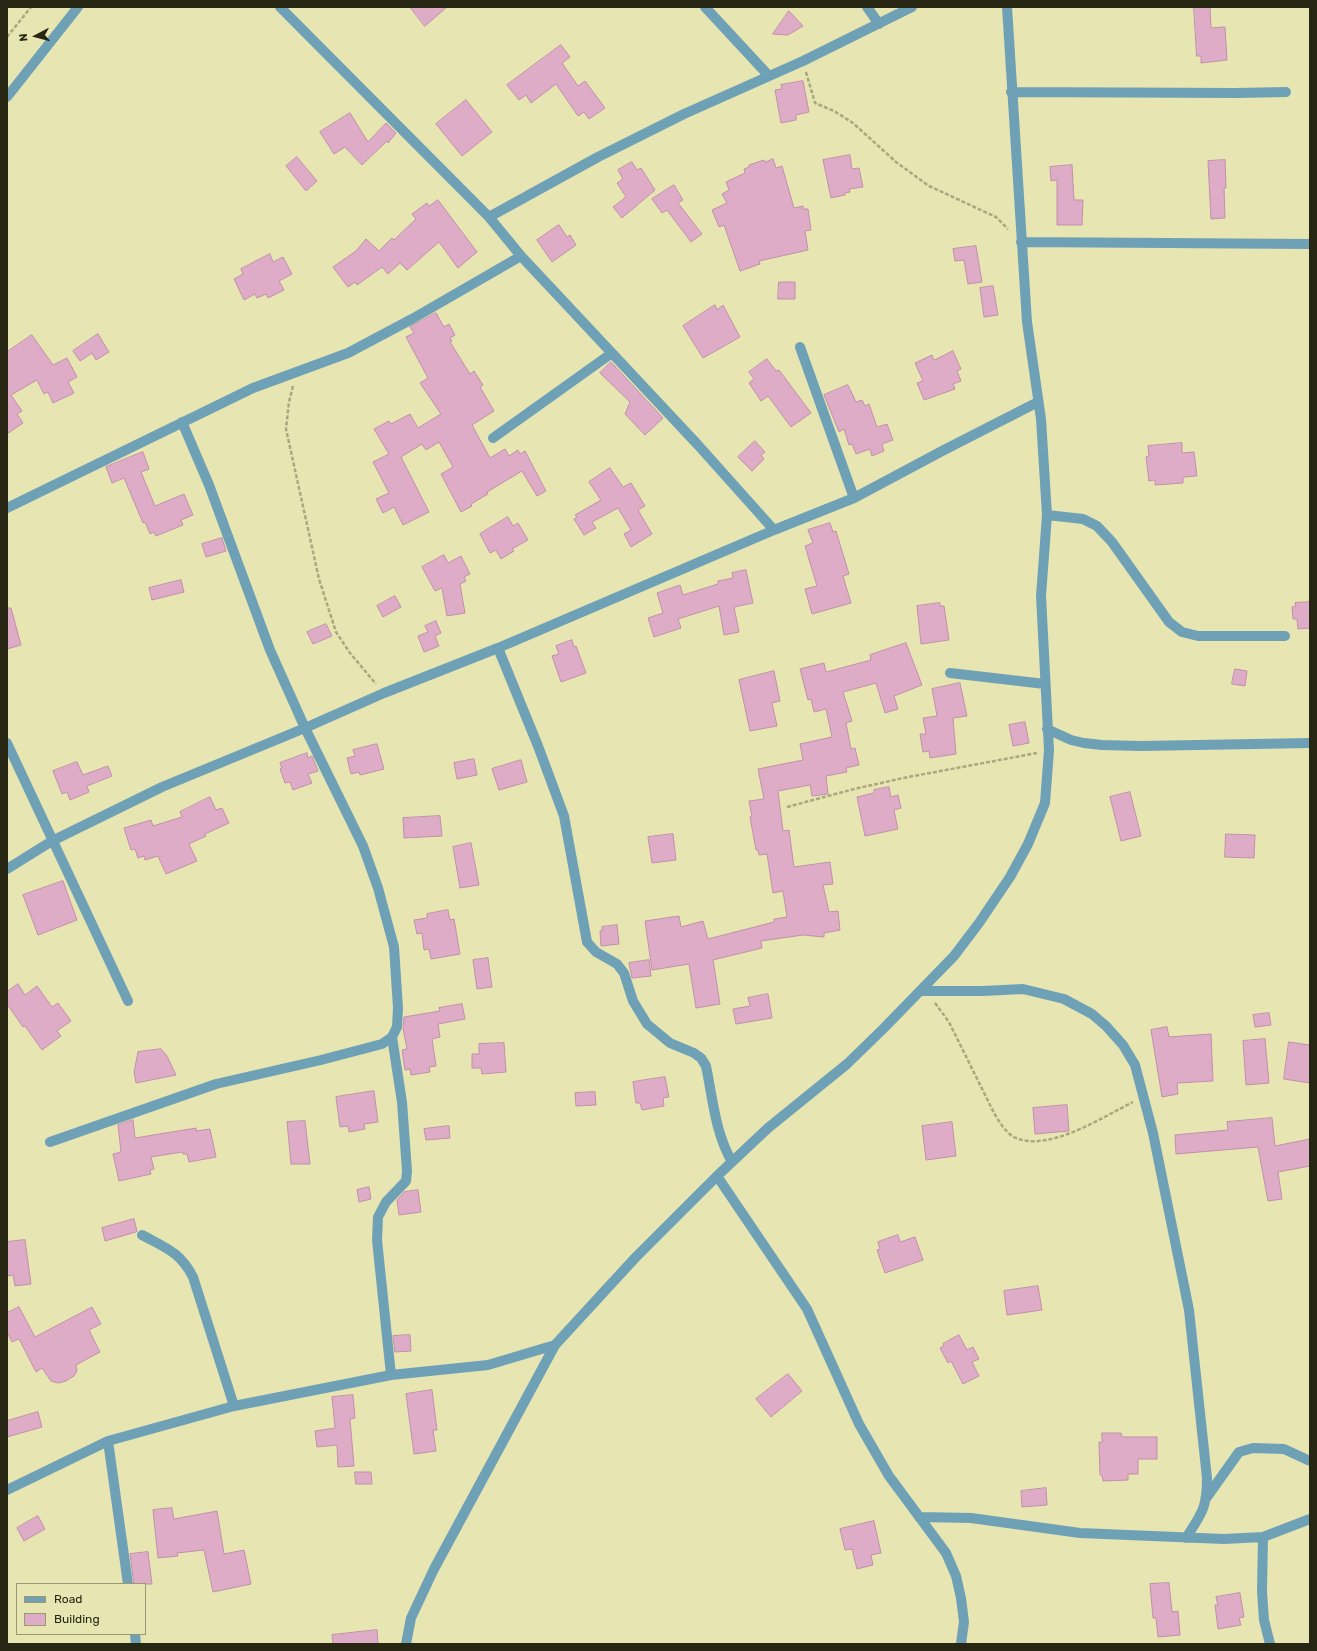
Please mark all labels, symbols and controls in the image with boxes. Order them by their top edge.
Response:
north arrow [16,16,56,56]
text: N [17,33,30,42]
legend [16,1583,146,1635]
text: Road [54,1592,82,1606]
text: Building [54,1612,100,1626]

